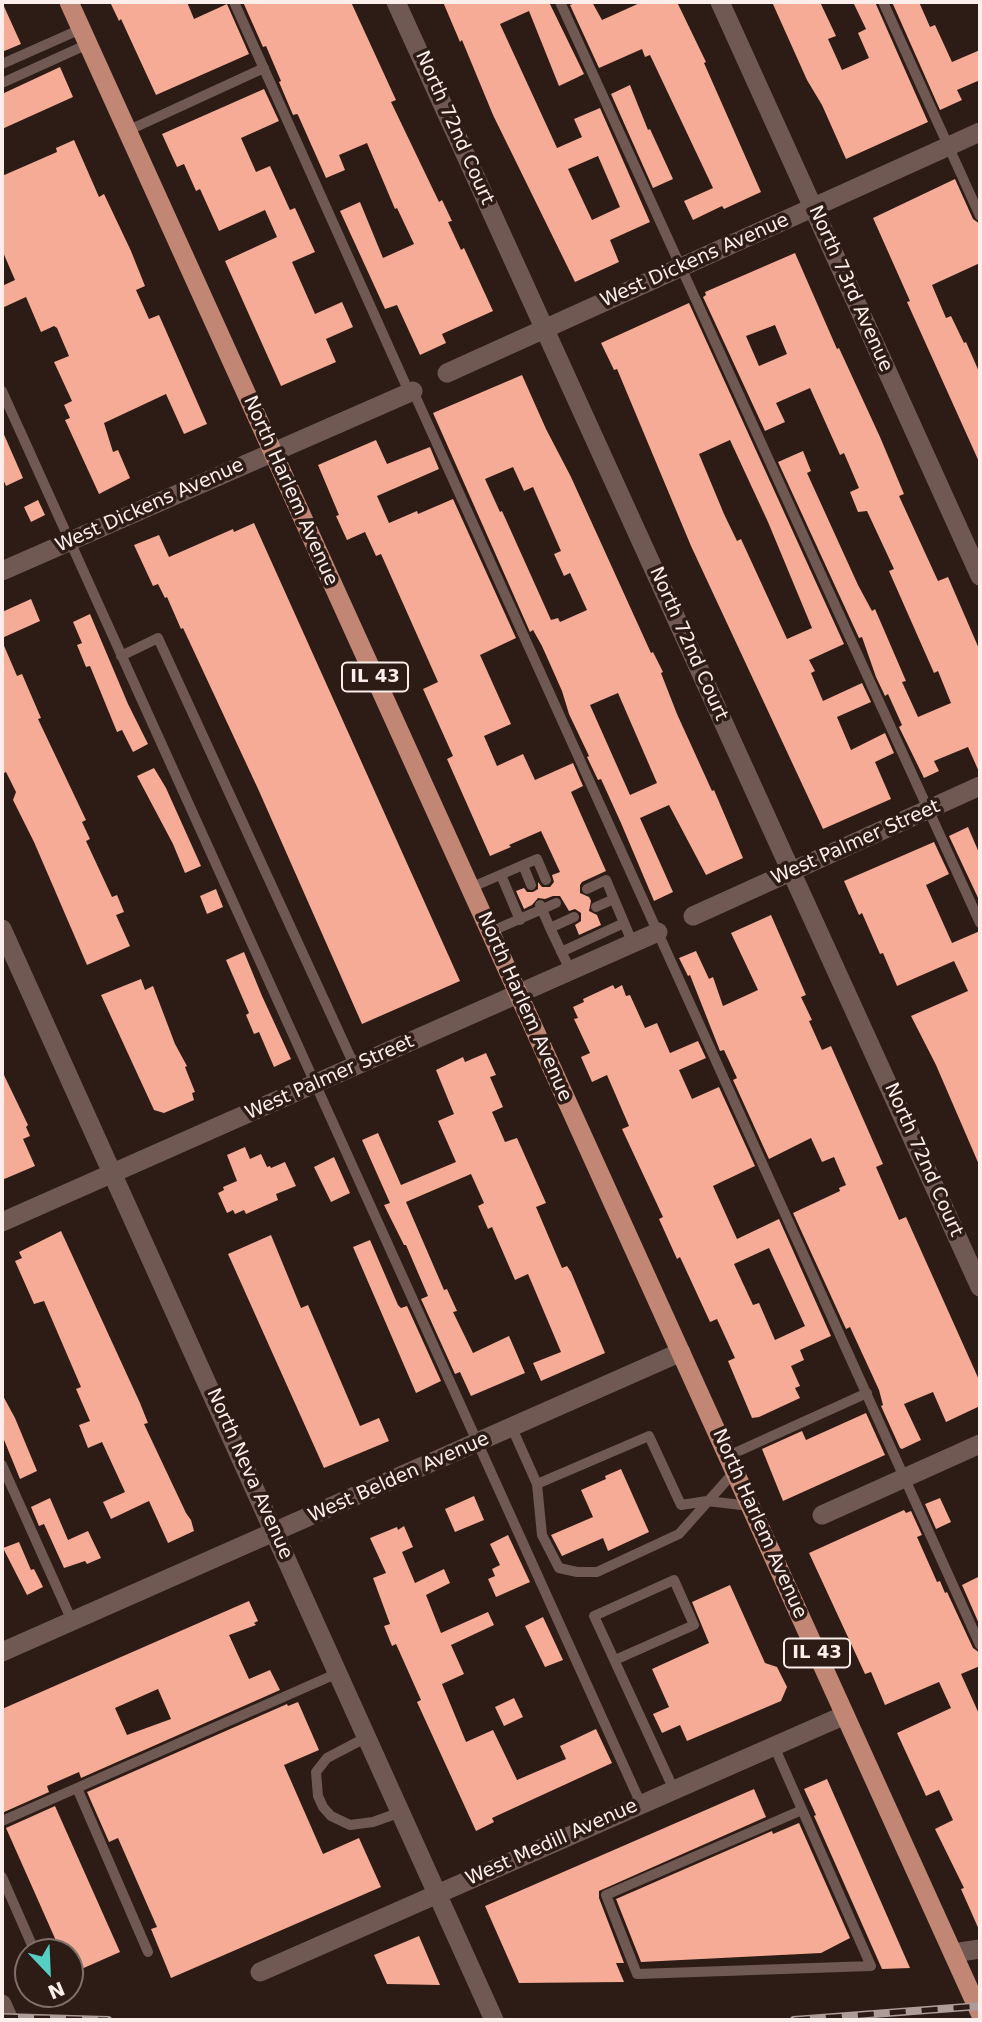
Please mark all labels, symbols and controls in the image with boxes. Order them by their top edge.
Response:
street label: North 72nd Court [410,48,498,208]
street label: North 73rd Avenue [803,202,897,376]
street label: West Dickens Avenue [597,209,793,313]
street label: North Harlem Avenue [238,393,342,589]
street label: West Dickens Avenue [52,454,248,558]
street label: North 72nd Court [644,564,732,724]
road number: IL 43 [342,662,408,692]
street label: West Palmer Street [768,796,944,890]
street label: North Harlem Avenue [472,909,576,1105]
street label: West Palmer Street [242,1031,418,1125]
street label: North 72nd Court [879,1080,967,1240]
street label: North Neva Avenue [201,1385,297,1563]
street label: North Harlem Avenue [707,1426,811,1622]
street label: West Belden Avenue [305,1428,493,1528]
road number: IL 43 [784,1638,850,1668]
street label: West Medill Avenue [463,1795,641,1891]
north arrow [14,1938,84,2008]
text: N [45,1977,68,2004]

